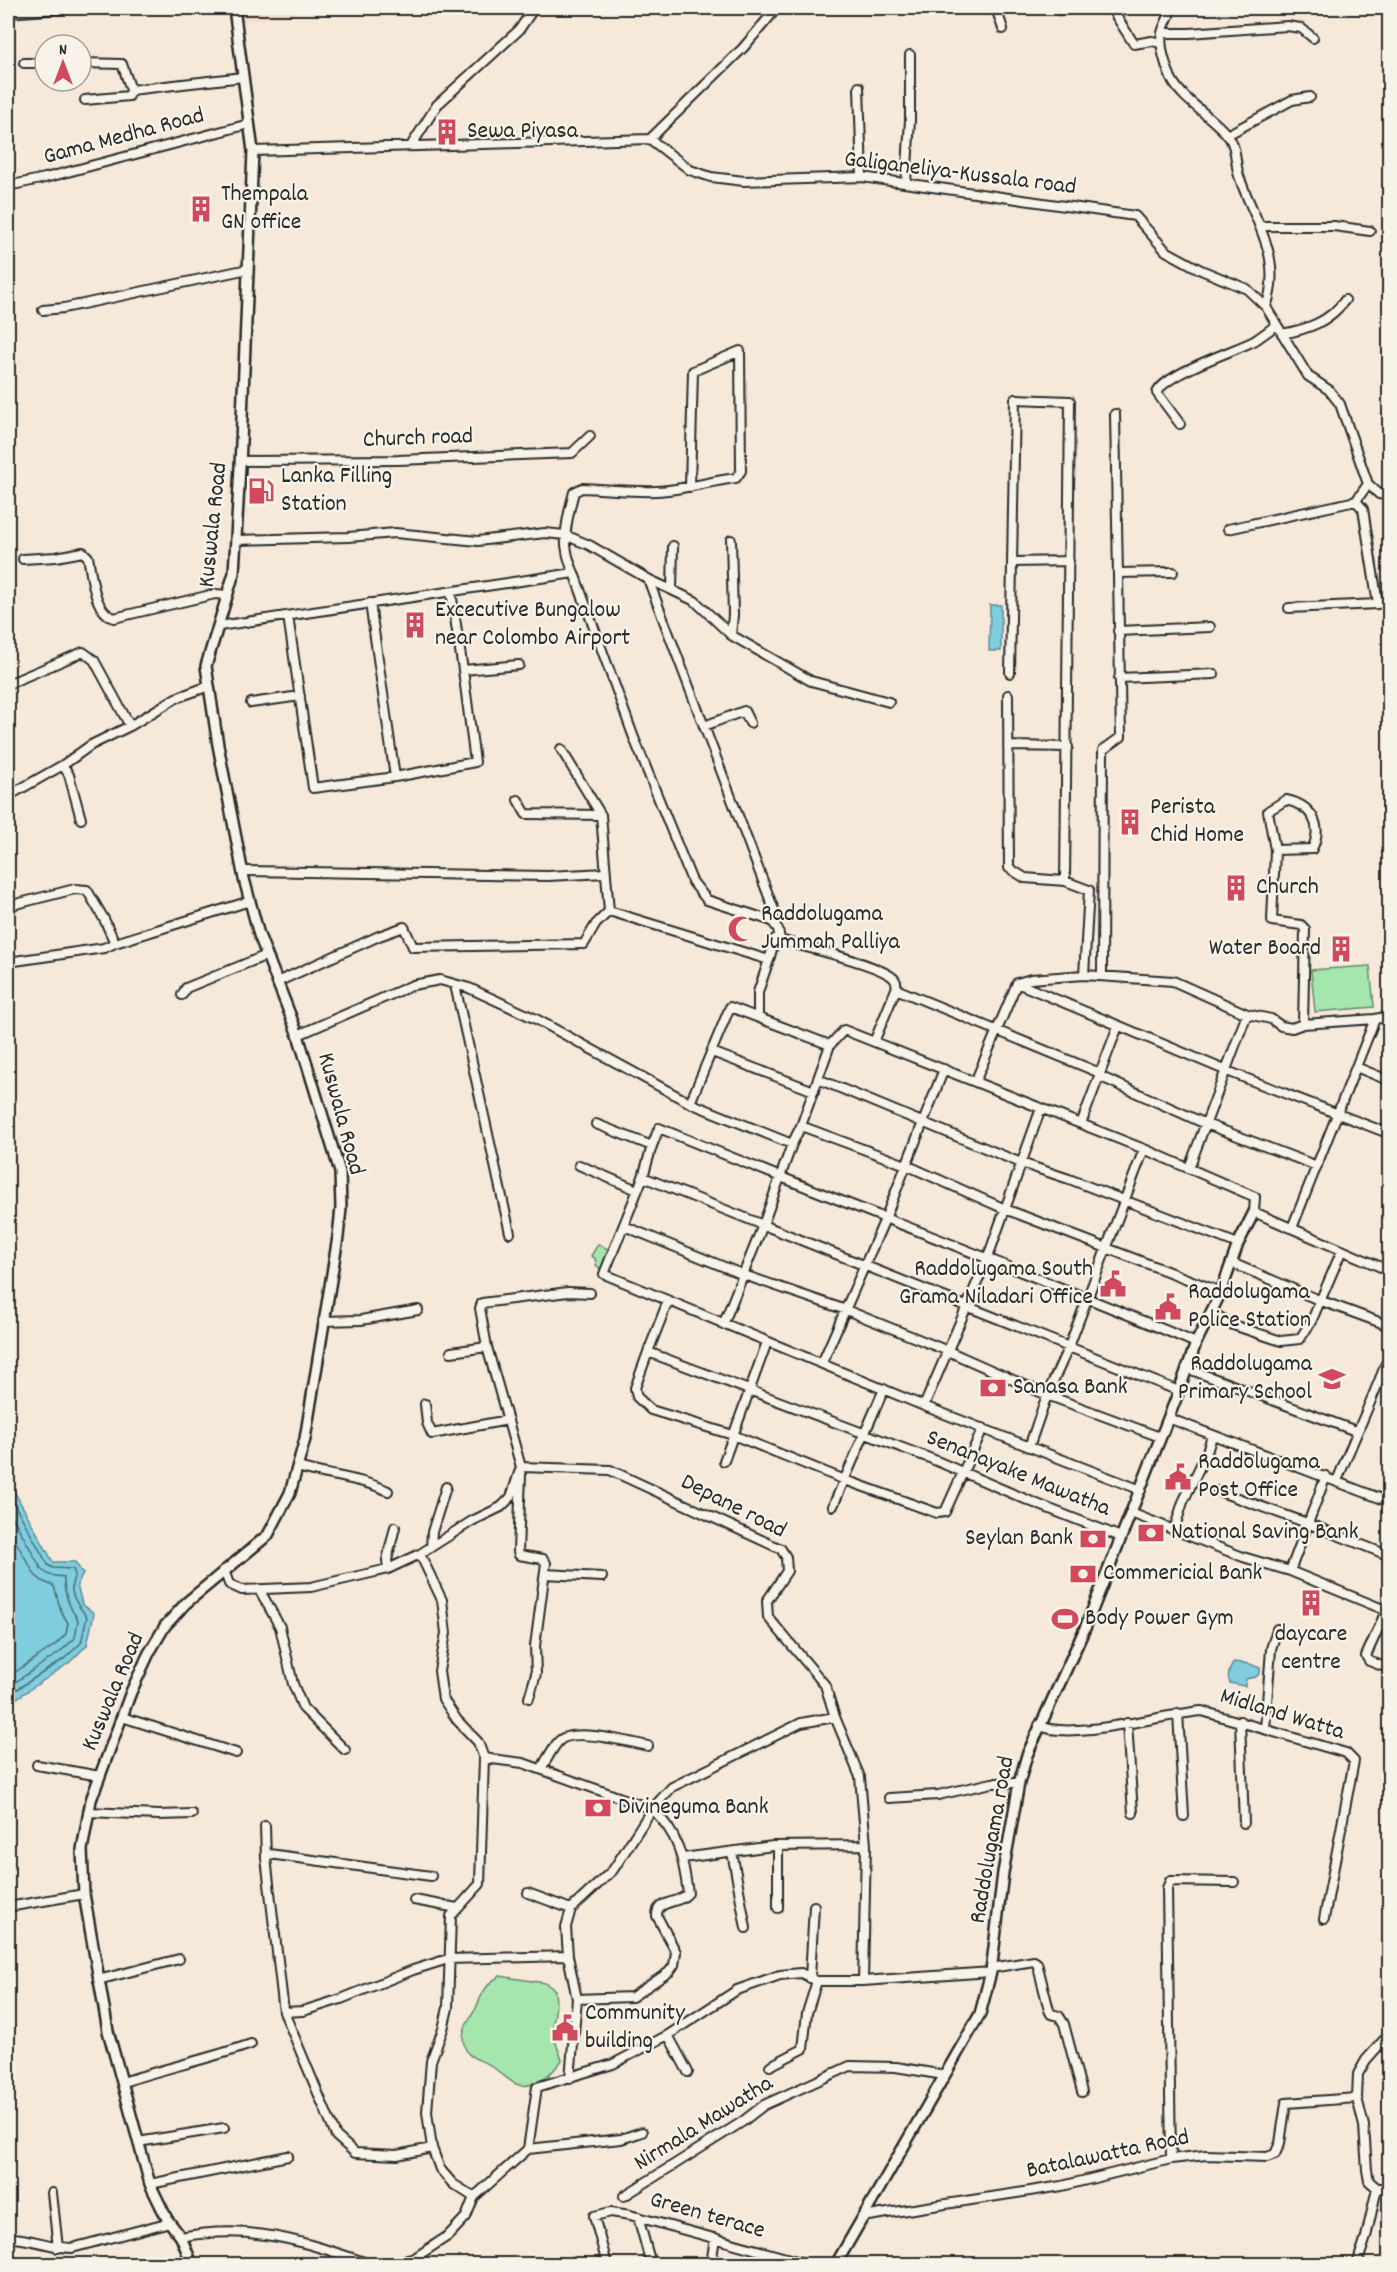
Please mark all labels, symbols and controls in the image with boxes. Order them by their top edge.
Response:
north arrow [33,33,93,93]
text: N [59,39,67,62]
street label: Gama Medha Road [40,99,208,175]
place label: Sewa Piyasa [467,115,579,149]
building icon: Sewa Piyasa [432,117,462,147]
street label: Galiganeliya-Kussala road [842,143,1078,205]
place label: Thempala GN office [221,178,309,240]
building icon: Thempala GN office [186,194,216,224]
street label: Church road [362,420,474,458]
place label: Lanka Filling Station [281,460,392,522]
street label: Kuswala Road [191,461,237,589]
fuel station icon: Lanka Filling Station [246,476,276,506]
place label: Excecutive Bungalow near Colombo Airport [435,594,630,656]
building icon: Excecutive Bungalow near Colombo Airport [400,610,430,640]
place label: Perista Chid Home [1150,791,1244,853]
building icon: Perista Chid Home [1115,807,1145,837]
place label: Church [1256,871,1319,905]
building icon: Church [1221,873,1251,903]
place label: Raddolugama Jummah Palliya [761,898,900,960]
mosque icon: Raddolugama Jummah Palliya [726,914,756,944]
place label: Water Board [1209,932,1321,966]
building icon: Water Board [1326,934,1356,964]
street label: Kuswala Road [307,1049,373,1179]
place label: Raddolugama South Grama Niladari Office [899,1253,1093,1315]
public building icon: Raddolugama South Grama Niladari Office [1098,1269,1128,1299]
place label: Raddolugama Police Station [1188,1276,1311,1338]
public building icon: Raddolugama Police Station [1153,1292,1183,1322]
place label: Raddolugama Primary School [1178,1348,1313,1410]
school or university icon: Raddolugama Primary School [1317,1364,1347,1394]
place label: Sanasa Bank [1013,1371,1128,1405]
bank icon: Sanasa Bank [978,1373,1008,1403]
street label: Senanayake Mawatha [921,1422,1116,1527]
place label: Raddolugama Post Office [1198,1446,1320,1508]
public building icon: Raddolugama Post Office [1163,1462,1193,1492]
street label: Depane road [674,1466,792,1548]
place label: National Saving Bank [1171,1516,1359,1550]
bank icon: National Saving Bank [1136,1518,1166,1548]
place label: Seylan Bank [965,1522,1073,1556]
bank icon: Seylan Bank [1078,1524,1108,1554]
place label: Commericial Bank [1103,1557,1262,1591]
bank icon: Commericial Bank [1068,1559,1098,1589]
building icon: daycare centre [1296,1588,1326,1618]
place label: Body Power Gym [1085,1602,1234,1636]
sports icon: Body Power Gym [1050,1604,1080,1634]
place label: daycare centre [1275,1618,1347,1680]
street label: Kuswala Road [74,1628,154,1756]
street label: Midland Watta [1216,1680,1349,1750]
street label: Raddolugama road [962,1754,1024,1926]
place label: Divineguma Bank [618,1791,768,1825]
bank icon: Divineguma Bank [583,1793,613,1823]
place label: Community building [585,1997,686,2059]
public building icon: Community building [550,2013,580,2043]
street label: Nirmala Mawatha [628,2067,781,2180]
street label: Batalawatta Road [1023,2121,1193,2189]
street label: Green terace [645,2183,769,2249]

